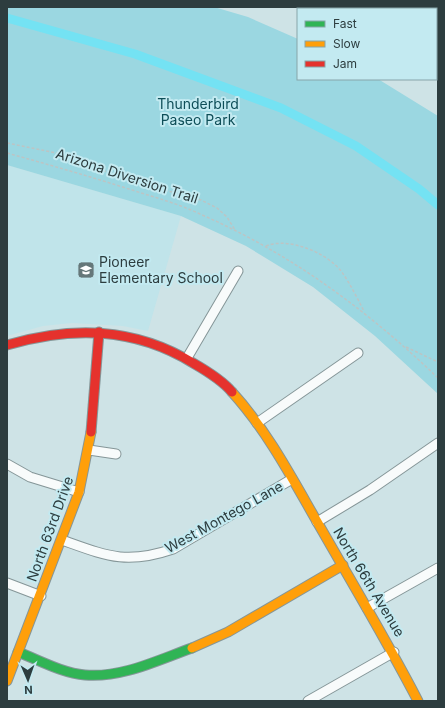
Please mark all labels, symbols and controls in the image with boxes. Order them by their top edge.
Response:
legend [297,8,437,80]
text: Fast [333,16,357,31]
text: Slow [333,36,361,51]
text: Jam [333,56,357,71]
park label: Thunderbird Paseo Park [157,95,239,128]
street label: Arizona Diversion Trail [54,144,200,207]
place label: Pioneer Elementary School [99,253,223,286]
school or university icon: Pioneer Elementary School [76,260,96,280]
street label: North 63rd Drive [23,474,76,584]
street label: West Montego Lane [162,477,286,556]
street label: North 66th Avenue [330,524,409,640]
north arrow [8,660,48,700]
text: N [24,683,33,697]

